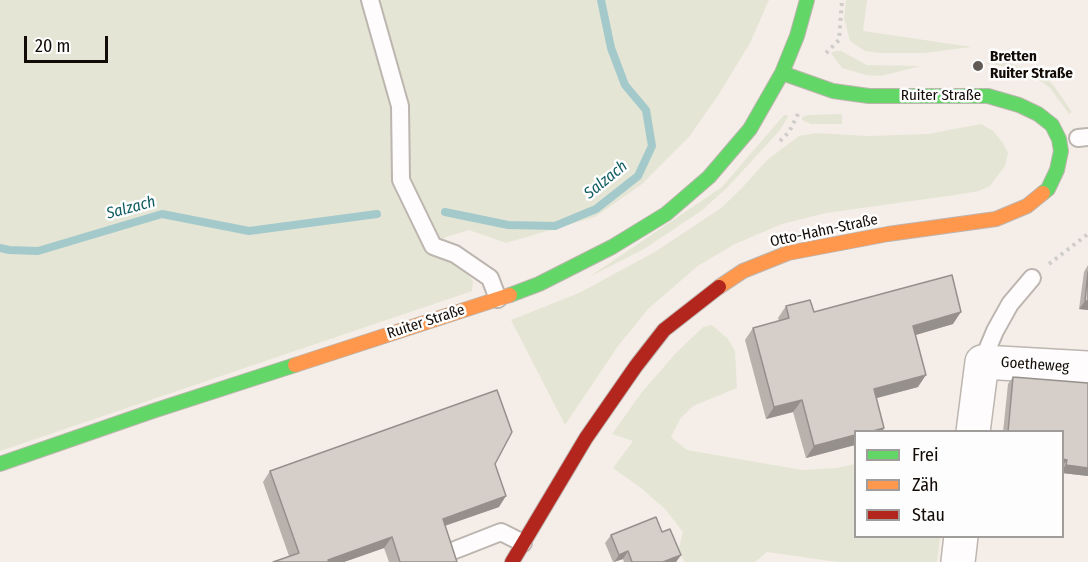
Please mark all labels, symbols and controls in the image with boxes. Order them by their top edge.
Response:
scale bar [27,24,111,62]
text: 20 m [35,35,70,57]
place label: Bretten Ruiter Straße [990,48,1073,83]
marker: Bretten Ruiter Straße [971,59,985,73]
street label: Ruiter Straße [901,87,981,105]
water label: Salzach [580,157,632,203]
water label: Salzach [104,192,158,224]
street label: Otto-Hahn-Straße [769,211,879,251]
street label: Ruiter Straße [385,301,467,343]
street label: Goetheweg [1000,354,1070,376]
legend [854,430,1064,538]
text: Frei [912,444,938,466]
text: Zäh [912,474,939,496]
text: Stau [912,504,945,526]

